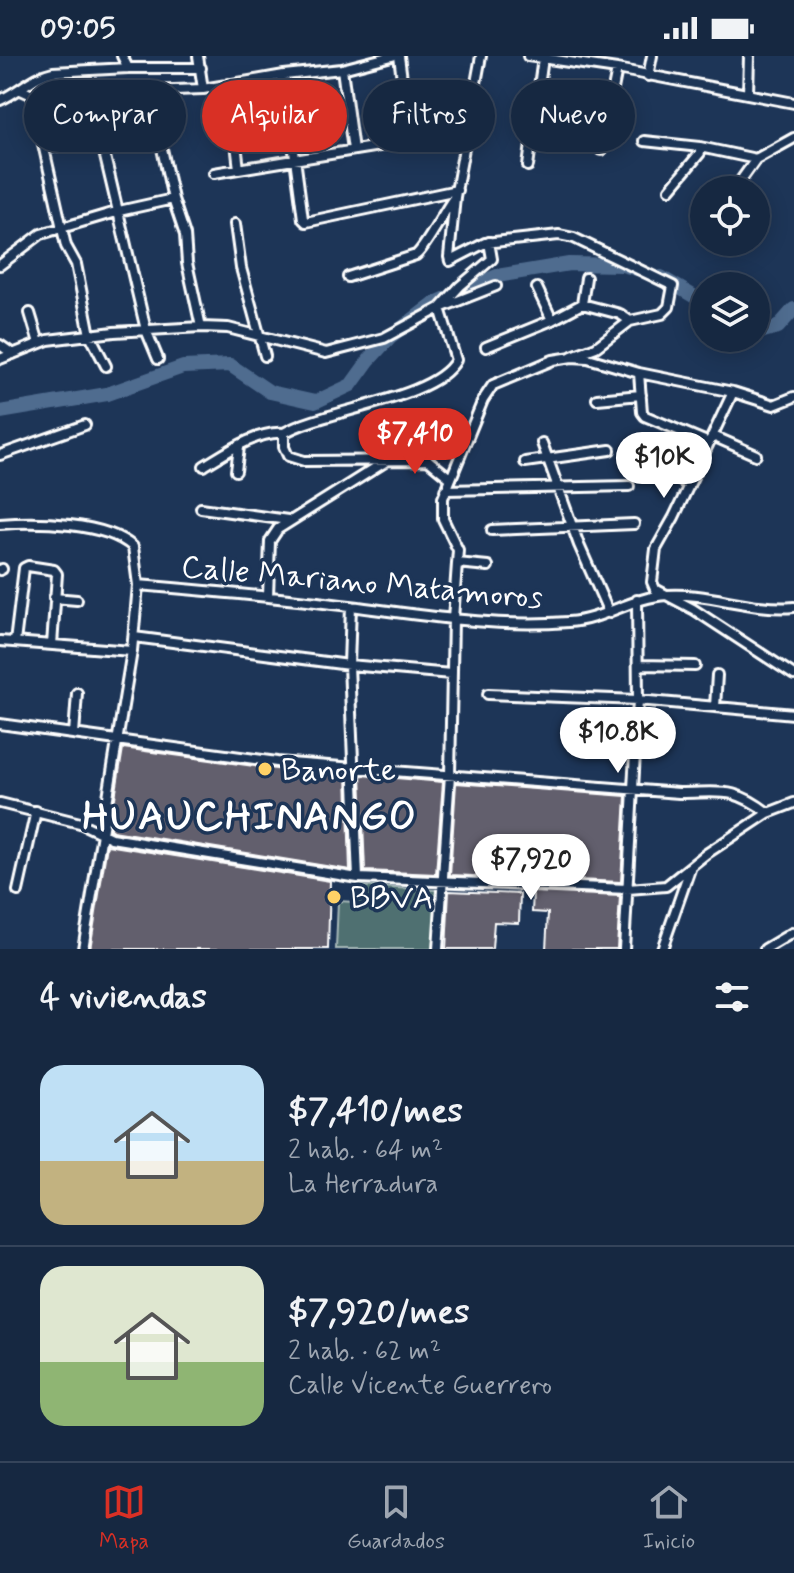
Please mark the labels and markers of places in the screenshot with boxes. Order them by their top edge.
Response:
pin: $7,410 [350,408,480,476]
pin: $10K [617,432,711,500]
pin: $10.8K [553,707,683,775]
place label: Banorte [281,750,396,792]
marker: Banorte [256,760,274,778]
pin: $7,920 [466,834,596,902]
place label: BBVA [350,878,433,920]
marker: BBVA [325,888,343,906]

